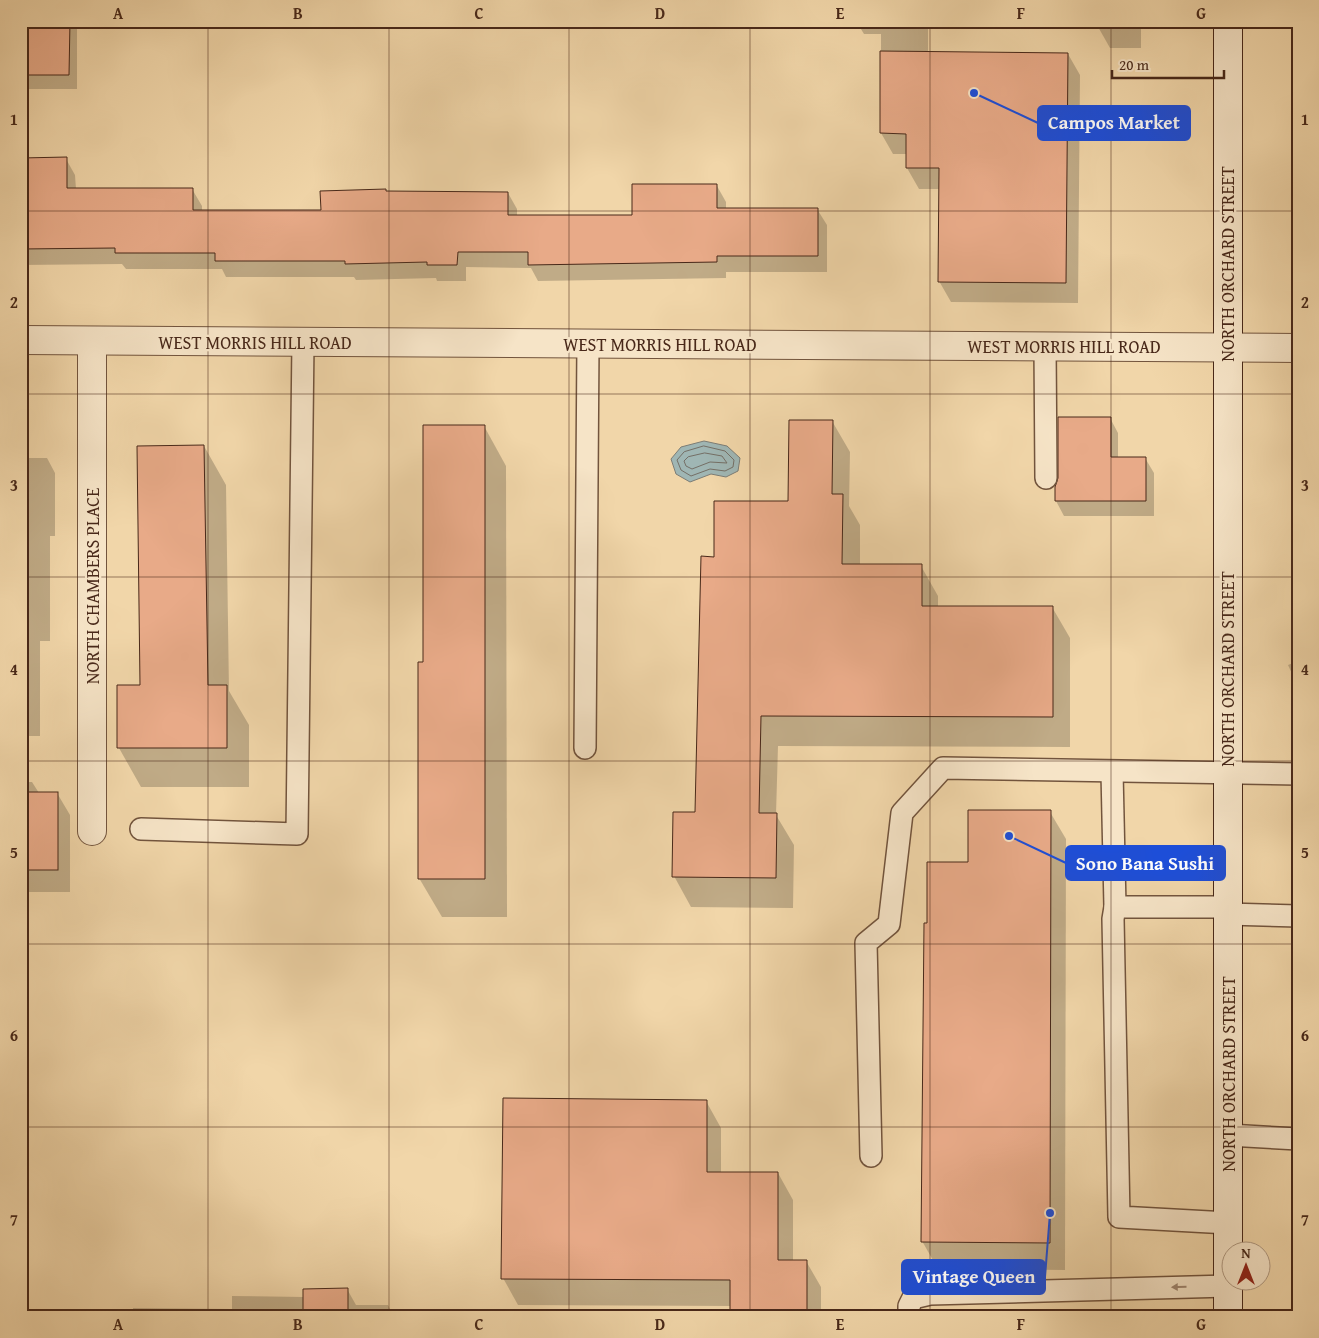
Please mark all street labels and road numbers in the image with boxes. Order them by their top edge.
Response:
street label: NORTH ORCHARD STREET [1214,166,1241,362]
street label: WEST MORRIS HILL ROAD [158,329,352,356]
street label: WEST MORRIS HILL ROAD [563,331,757,358]
street label: WEST MORRIS HILL ROAD [967,333,1161,360]
street label: NORTH CHAMBERS PLACE [79,488,106,684]
street label: NORTH ORCHARD STREET [1214,571,1241,767]
street label: NORTH ORCHARD STREET [1215,976,1242,1172]

